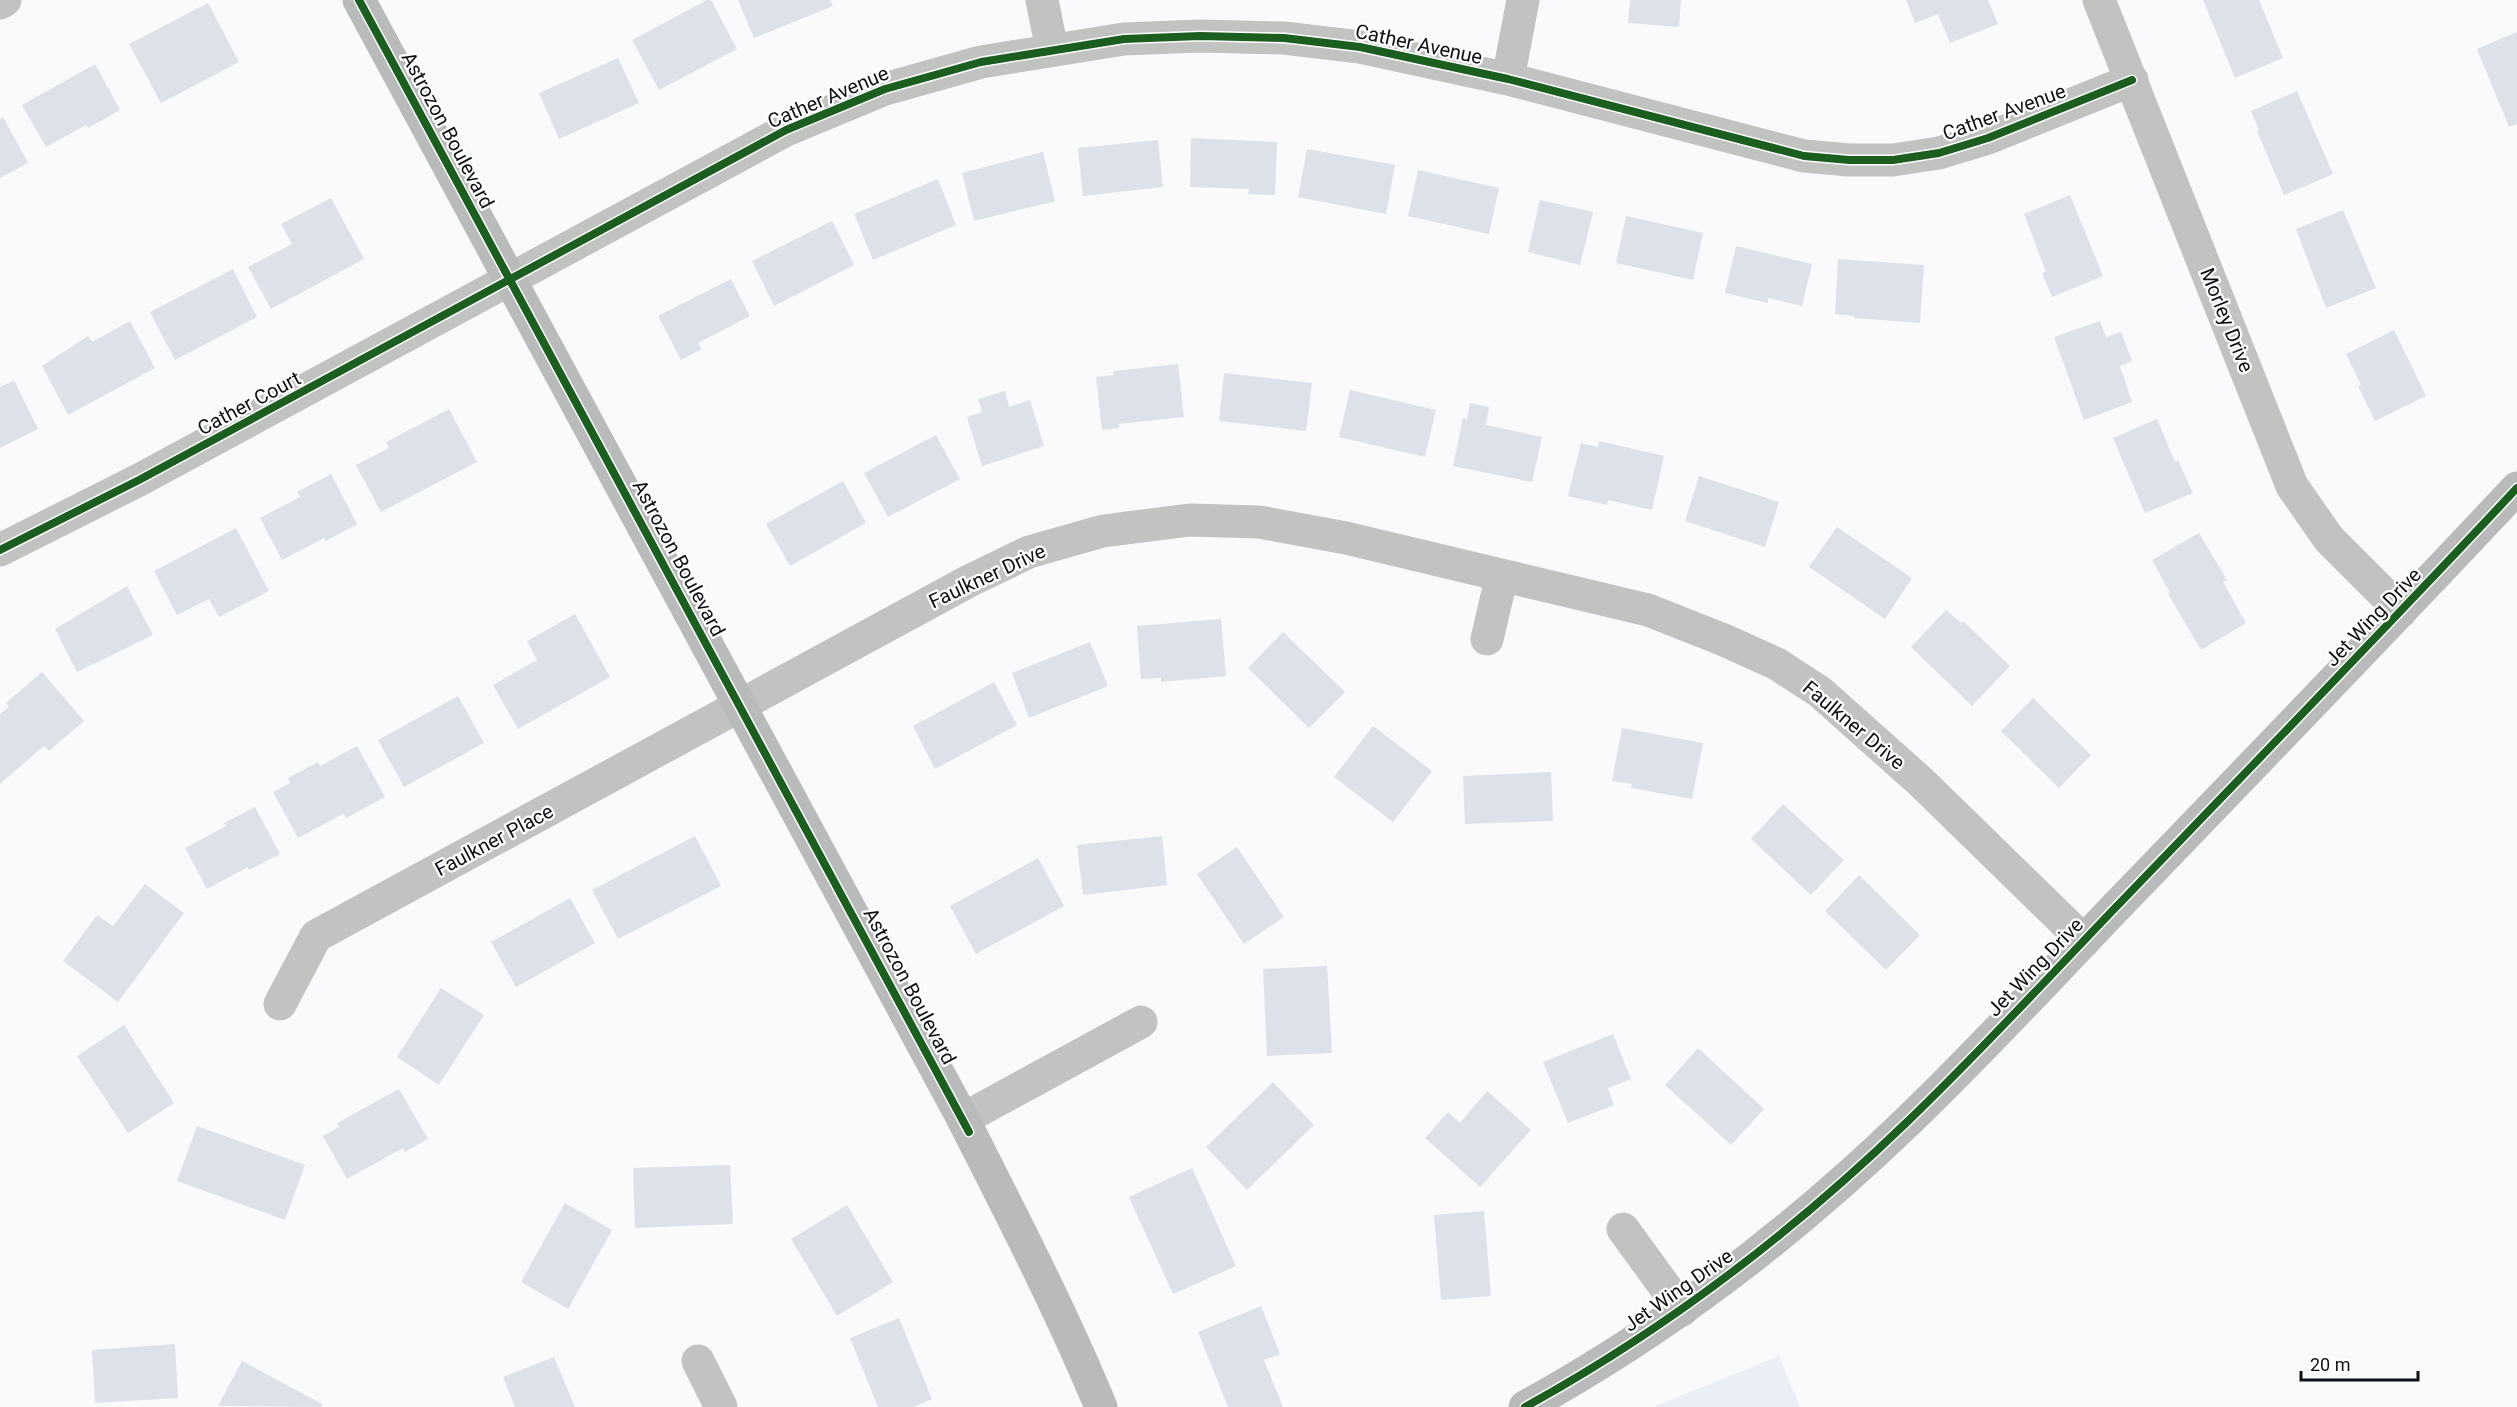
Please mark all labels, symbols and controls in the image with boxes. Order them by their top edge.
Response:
street label: Cather Avenue [1353,19,1485,69]
street label: Astrozon Boulevard [397,48,499,212]
street label: Cather Avenue [764,61,892,133]
street label: Cather Avenue [1939,79,2069,145]
street label: Morley Drive [2195,264,2259,376]
street label: Cather Court [193,366,305,440]
street label: Astrozon Boulevard [628,476,730,640]
street label: Faulkner Drive [925,539,1049,613]
street label: Jet Wing Drive [2320,563,2426,671]
street label: Faulkner Drive [1798,675,1910,775]
street label: Faulkner Place [431,799,557,881]
street label: Astrozon Boulevard [859,904,961,1068]
street label: Jet Wing Drive [1982,913,2088,1021]
street label: Jet Wing Drive [1619,1243,1737,1337]
scale bar [2301,1344,2418,1382]
text: 20 m [2310,1354,2350,1375]

